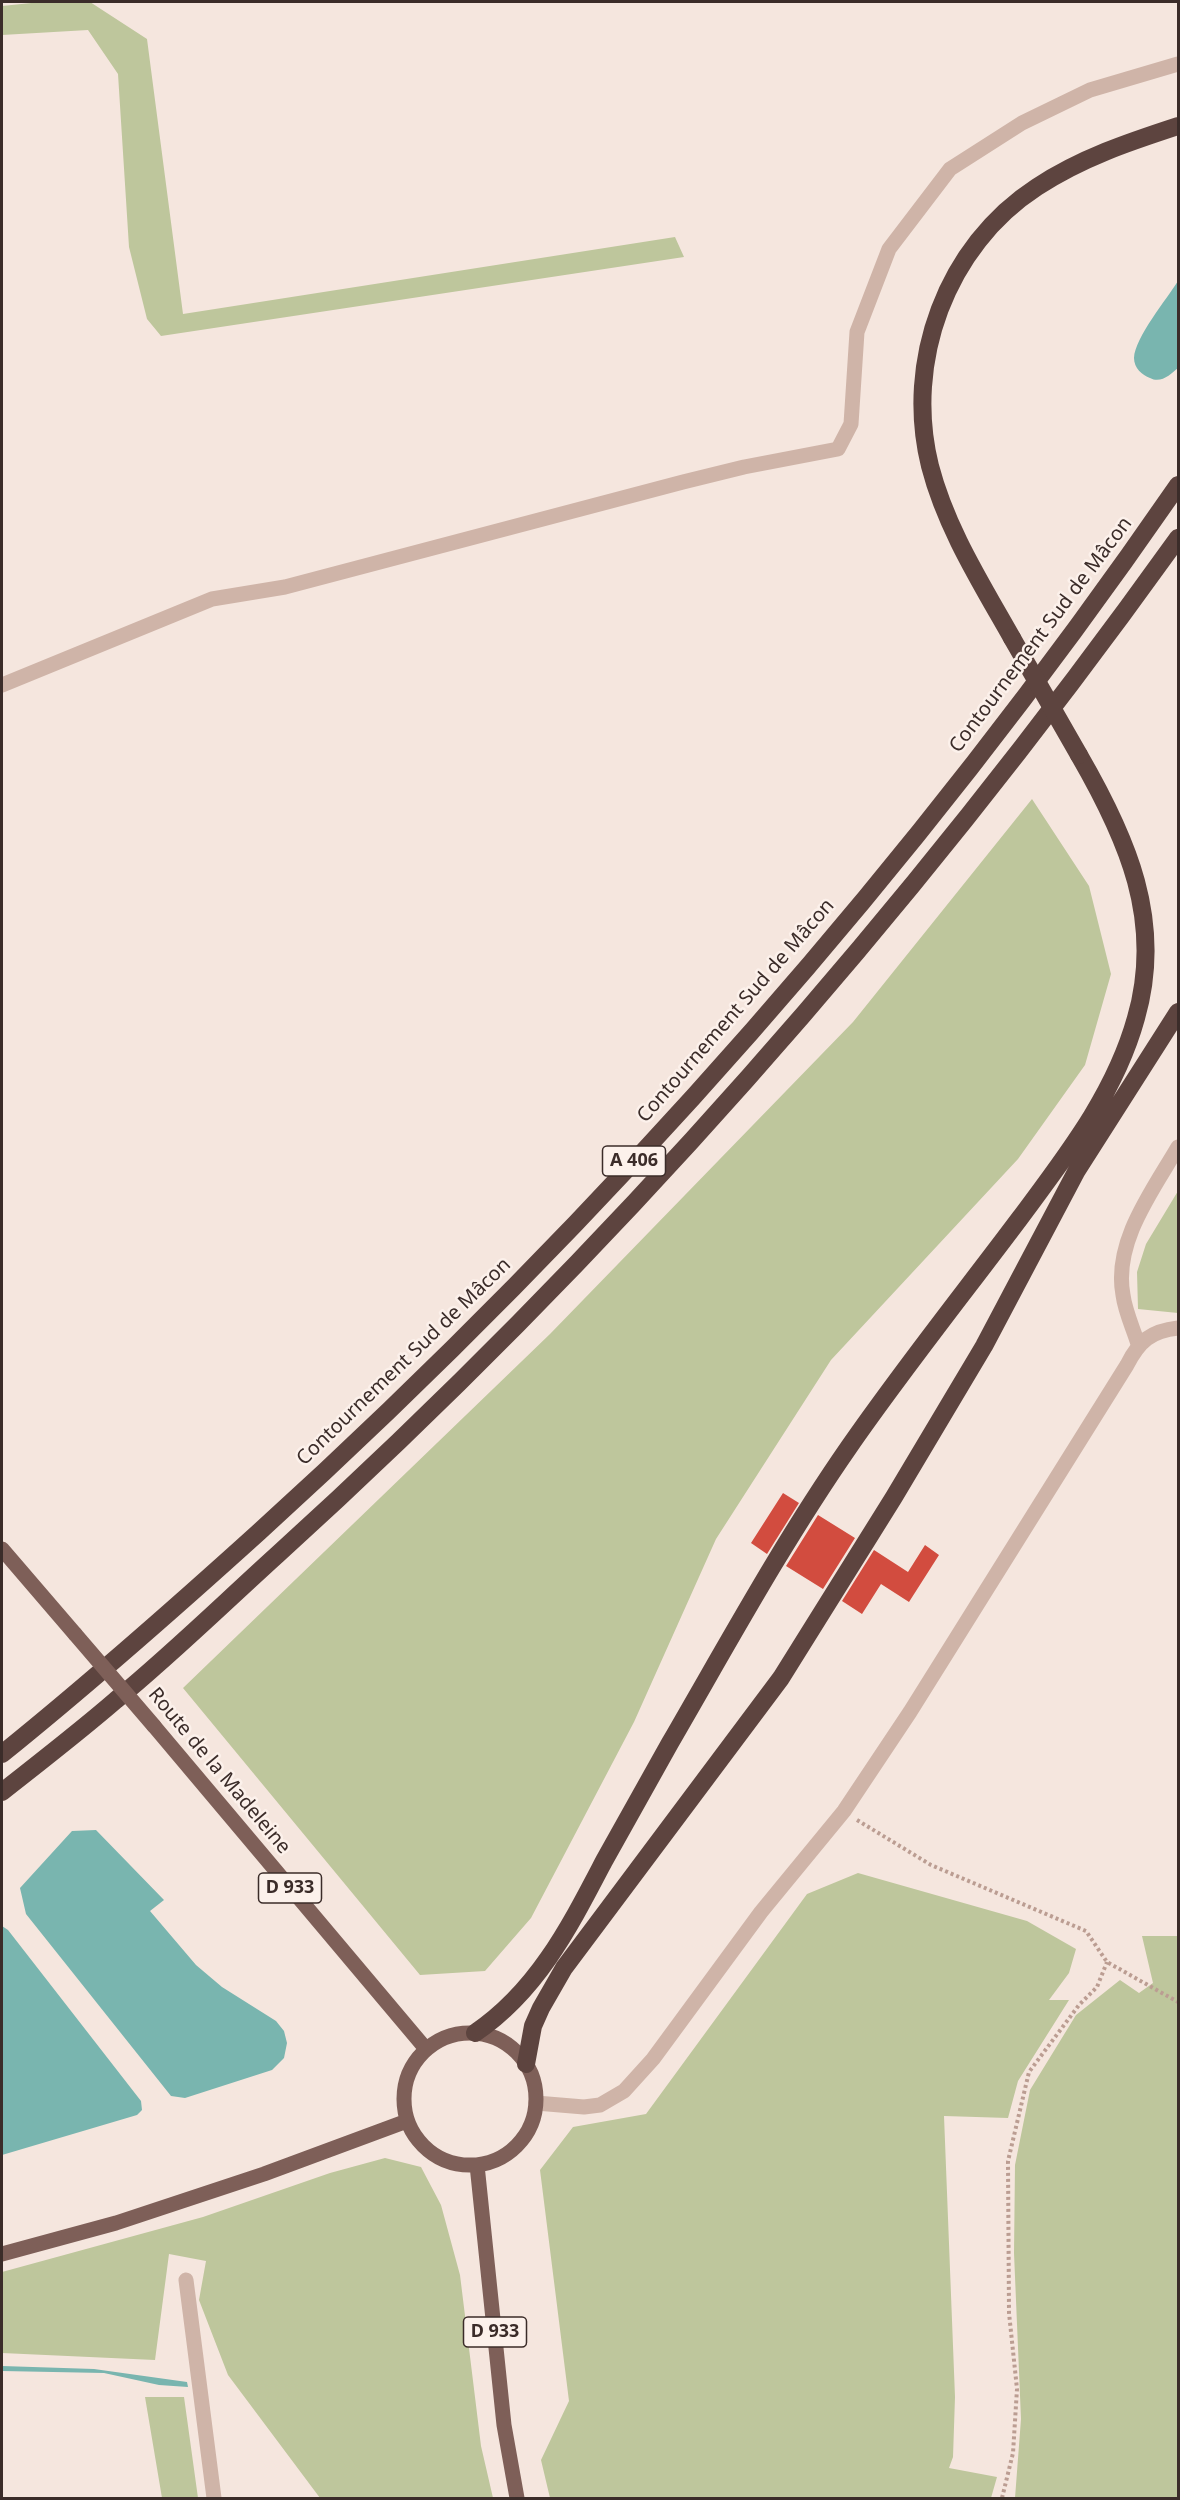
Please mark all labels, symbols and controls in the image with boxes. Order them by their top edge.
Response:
street label: Contournement Sud de Mâcon [945,513,1137,757]
street label: Contournement Sud de Mâcon [632,894,840,1128]
road number: A 406 [602,1146,666,1176]
street label: Contournement Sud de Mâcon [292,1253,516,1471]
street label: Route de la Madeleine [143,1683,295,1859]
road number: D 933 [258,1873,322,1903]
road number: D 933 [464,2317,526,2347]

